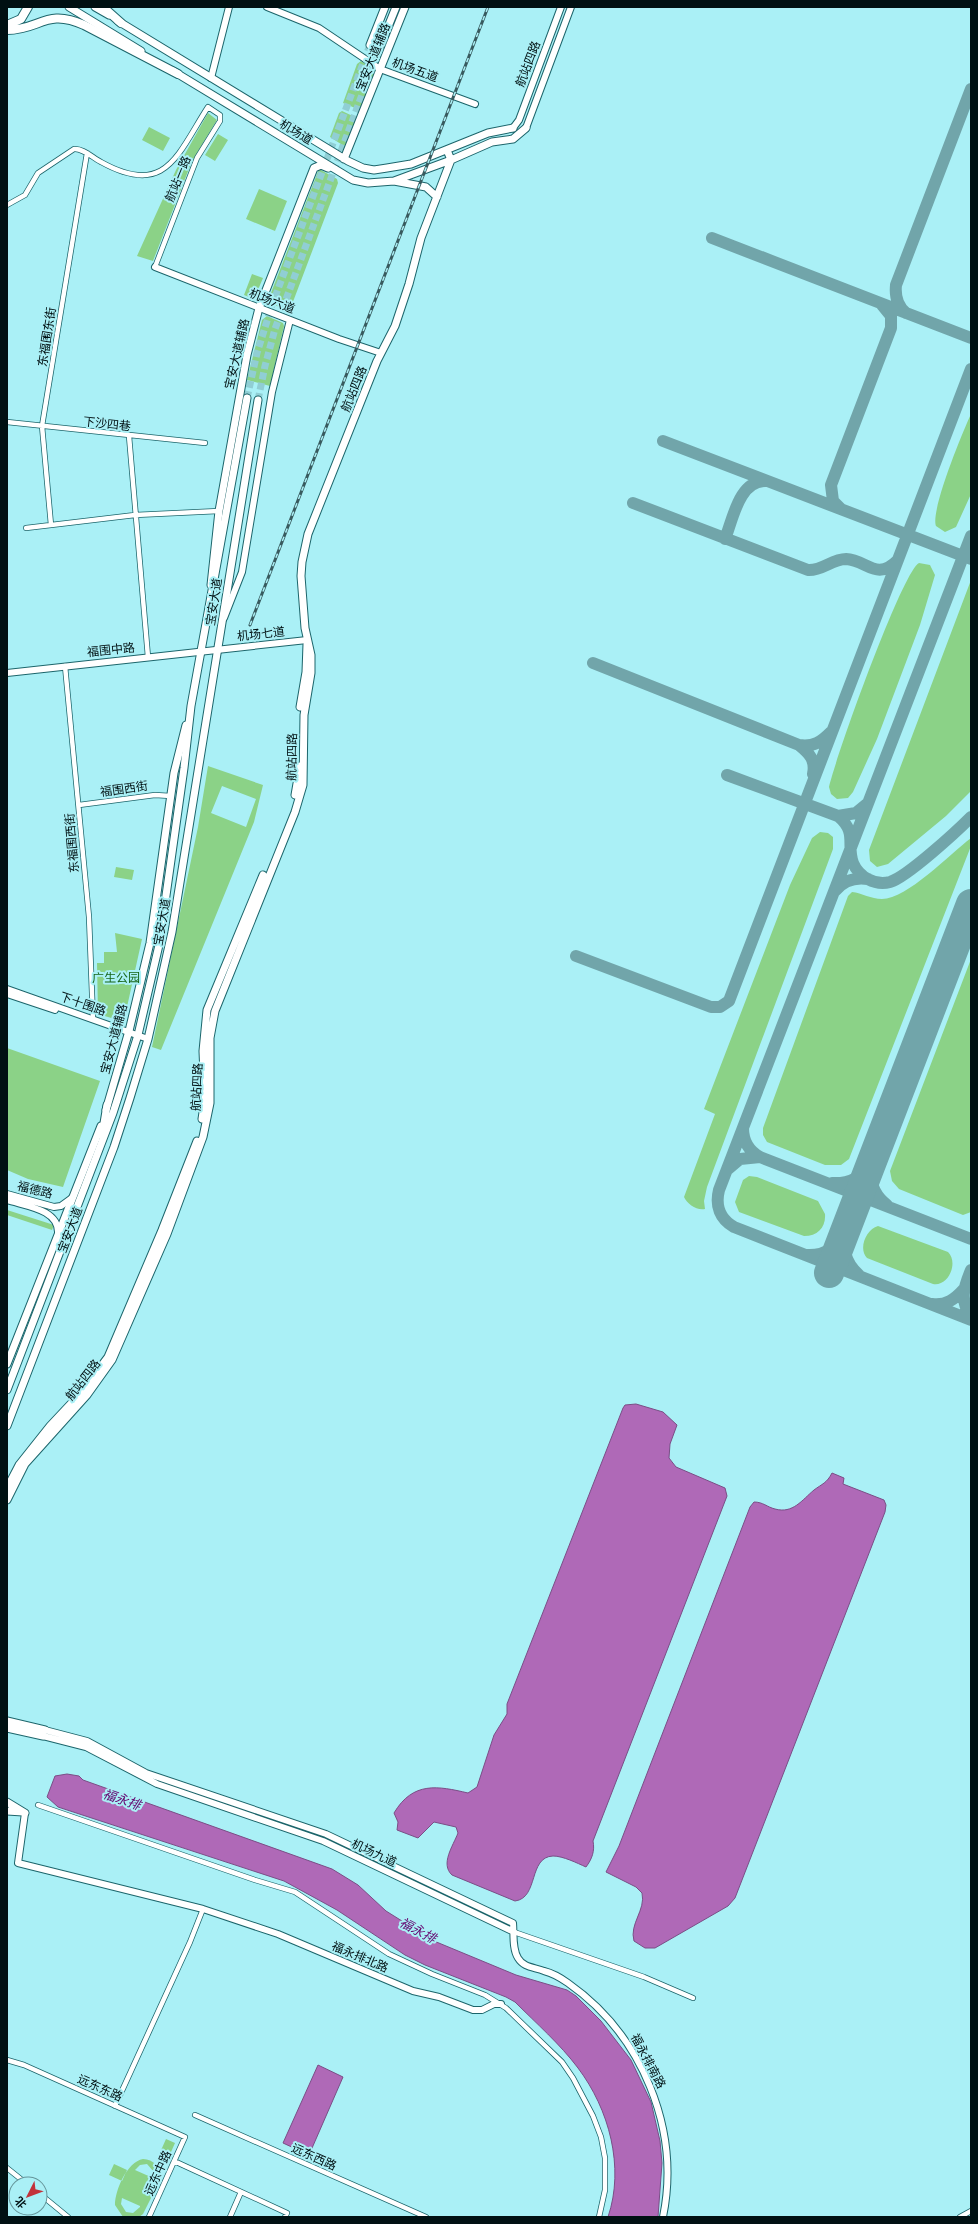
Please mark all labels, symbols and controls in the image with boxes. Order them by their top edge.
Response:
street label: 宝安大道辅路 [352,21,393,93]
street label: 航站四路 [512,39,543,89]
street label: 机场五道 [390,54,440,85]
street label: 机场道 [277,116,316,147]
street label: 航站一路 [162,154,193,204]
street label: 机场六道 [247,285,297,316]
street label: 东福围东街 [34,306,59,368]
street label: 宝安大道辅路 [221,317,252,391]
street label: 航站四路 [338,364,369,414]
street label: 下沙四巷 [82,414,132,433]
street label: 宝安大道 [202,577,225,627]
street label: 机场七道 [236,624,286,643]
street label: 福围中路 [86,640,136,659]
street label: 航站四路 [284,733,299,781]
street label: 福围西街 [99,778,149,799]
street label: 东福围西街 [61,812,82,874]
street label: 宝安大道 [150,897,173,947]
park label: 广生公园 [92,970,140,985]
street label: 下十围路 [58,989,108,1018]
street label: 宝安大道辅路 [97,1002,130,1076]
street label: 航站四路 [188,1063,205,1111]
street label: 福德路 [16,1178,54,1201]
street label: 宝安大道 [54,1205,85,1255]
street label: 航站四路 [62,1356,103,1403]
water label: 福永排 [101,1785,145,1814]
street label: 机场九道 [349,1836,399,1869]
water label: 福永排 [397,1914,441,1947]
street label: 福永排北路 [330,1938,391,1975]
street label: 福永排南路 [628,2031,669,2091]
street label: 远东东路 [75,2071,125,2104]
street label: 远东西路 [289,2140,339,2173]
street label: 远东中路 [141,2148,174,2198]
north arrow [8,2176,48,2216]
text: 北 [12,2194,29,2211]

